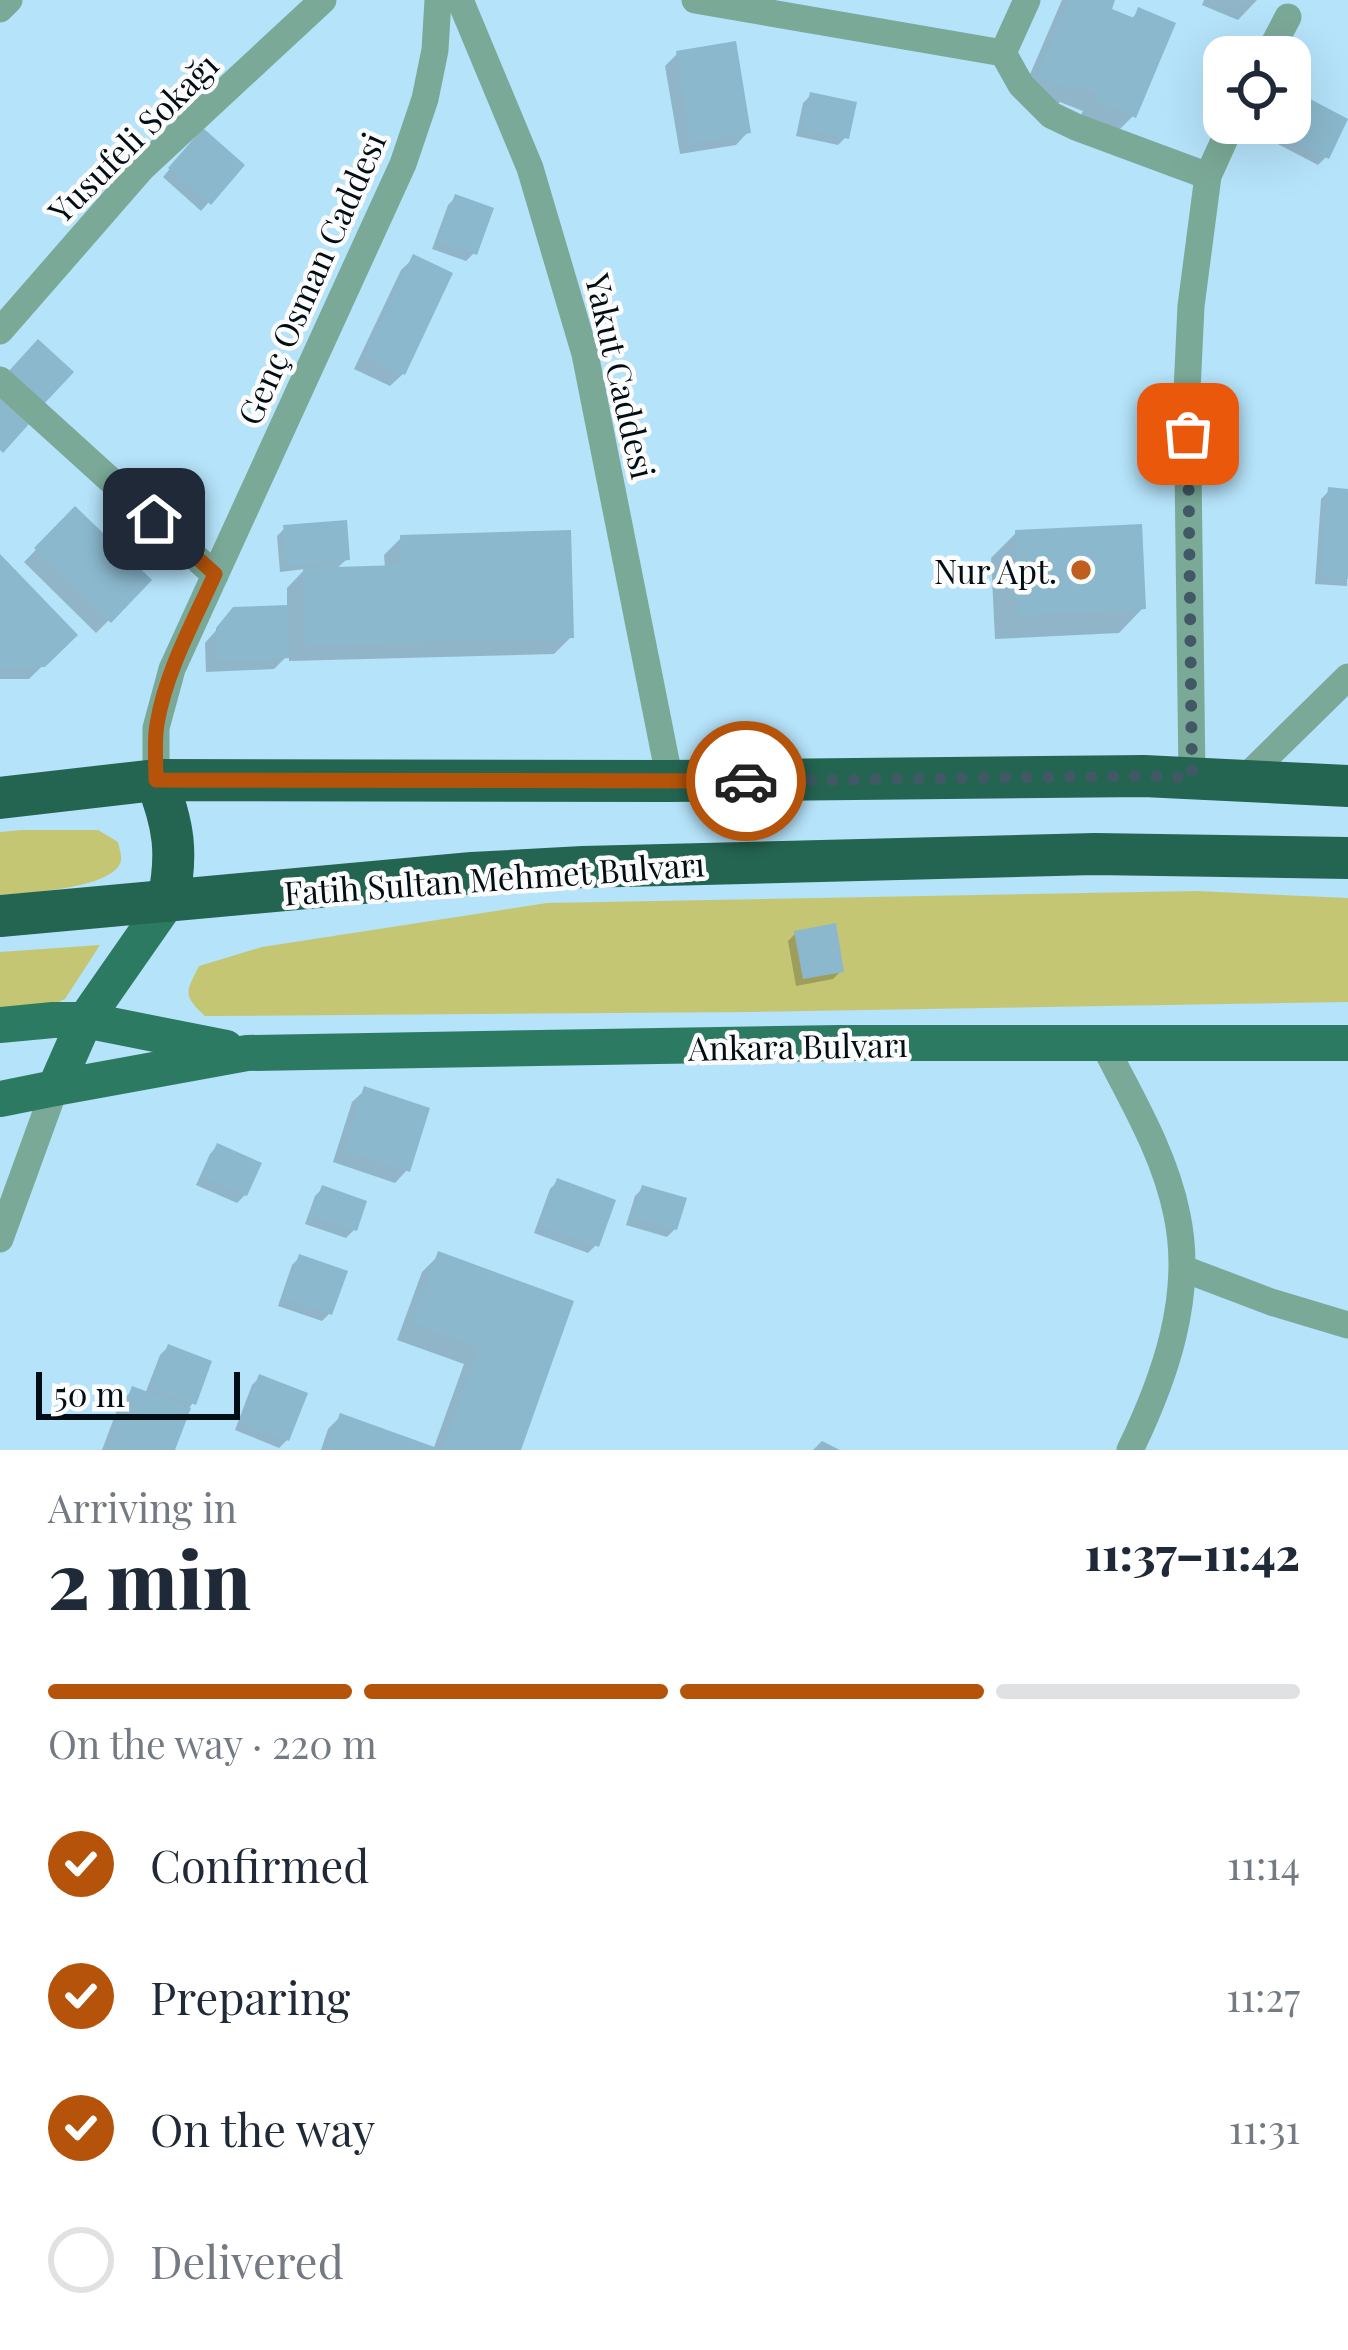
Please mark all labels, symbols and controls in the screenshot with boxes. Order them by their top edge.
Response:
map controls [1203,36,1311,144]
button: locate [1203,36,1311,144]
street label: Yusufeli Sokağı [37,43,226,232]
street label: Genç Osman Caddesi [226,125,394,431]
street label: Yakut Caddesi [577,268,667,483]
pin [1137,383,1239,485]
icon: bag [1155,401,1221,467]
pin [103,468,205,570]
icon: home [121,486,187,552]
place label: Nur Apt. [934,548,1057,592]
marker: Nur Apt. [1068,557,1094,583]
courier [686,721,806,841]
icon: car [713,748,779,814]
street label: Fatih Sultan Mehmet Bulvarı [282,840,706,914]
street label: Ankara Bulvarı [687,1021,908,1069]
scale bar [36,1366,240,1419]
text: 50 m [54,1371,125,1415]
text: Arriving in [48,1481,237,1533]
text: 11:37–11:42 [1085,1522,1300,1582]
text: 2 min [48,1526,251,1630]
text: On the way · 220 m [48,1717,377,1769]
icon: check [48,1831,114,1897]
text: Confirmed [150,1834,369,1894]
text: 11:14 [1227,1838,1300,1890]
icon: check [48,1963,114,2029]
text: Preparing [150,1966,350,2026]
text: 11:27 [1226,1970,1300,2022]
icon: check [48,2095,114,2161]
text: On the way [150,2098,375,2158]
text: 11:31 [1229,2102,1300,2154]
text: Delivered [150,2230,344,2290]

